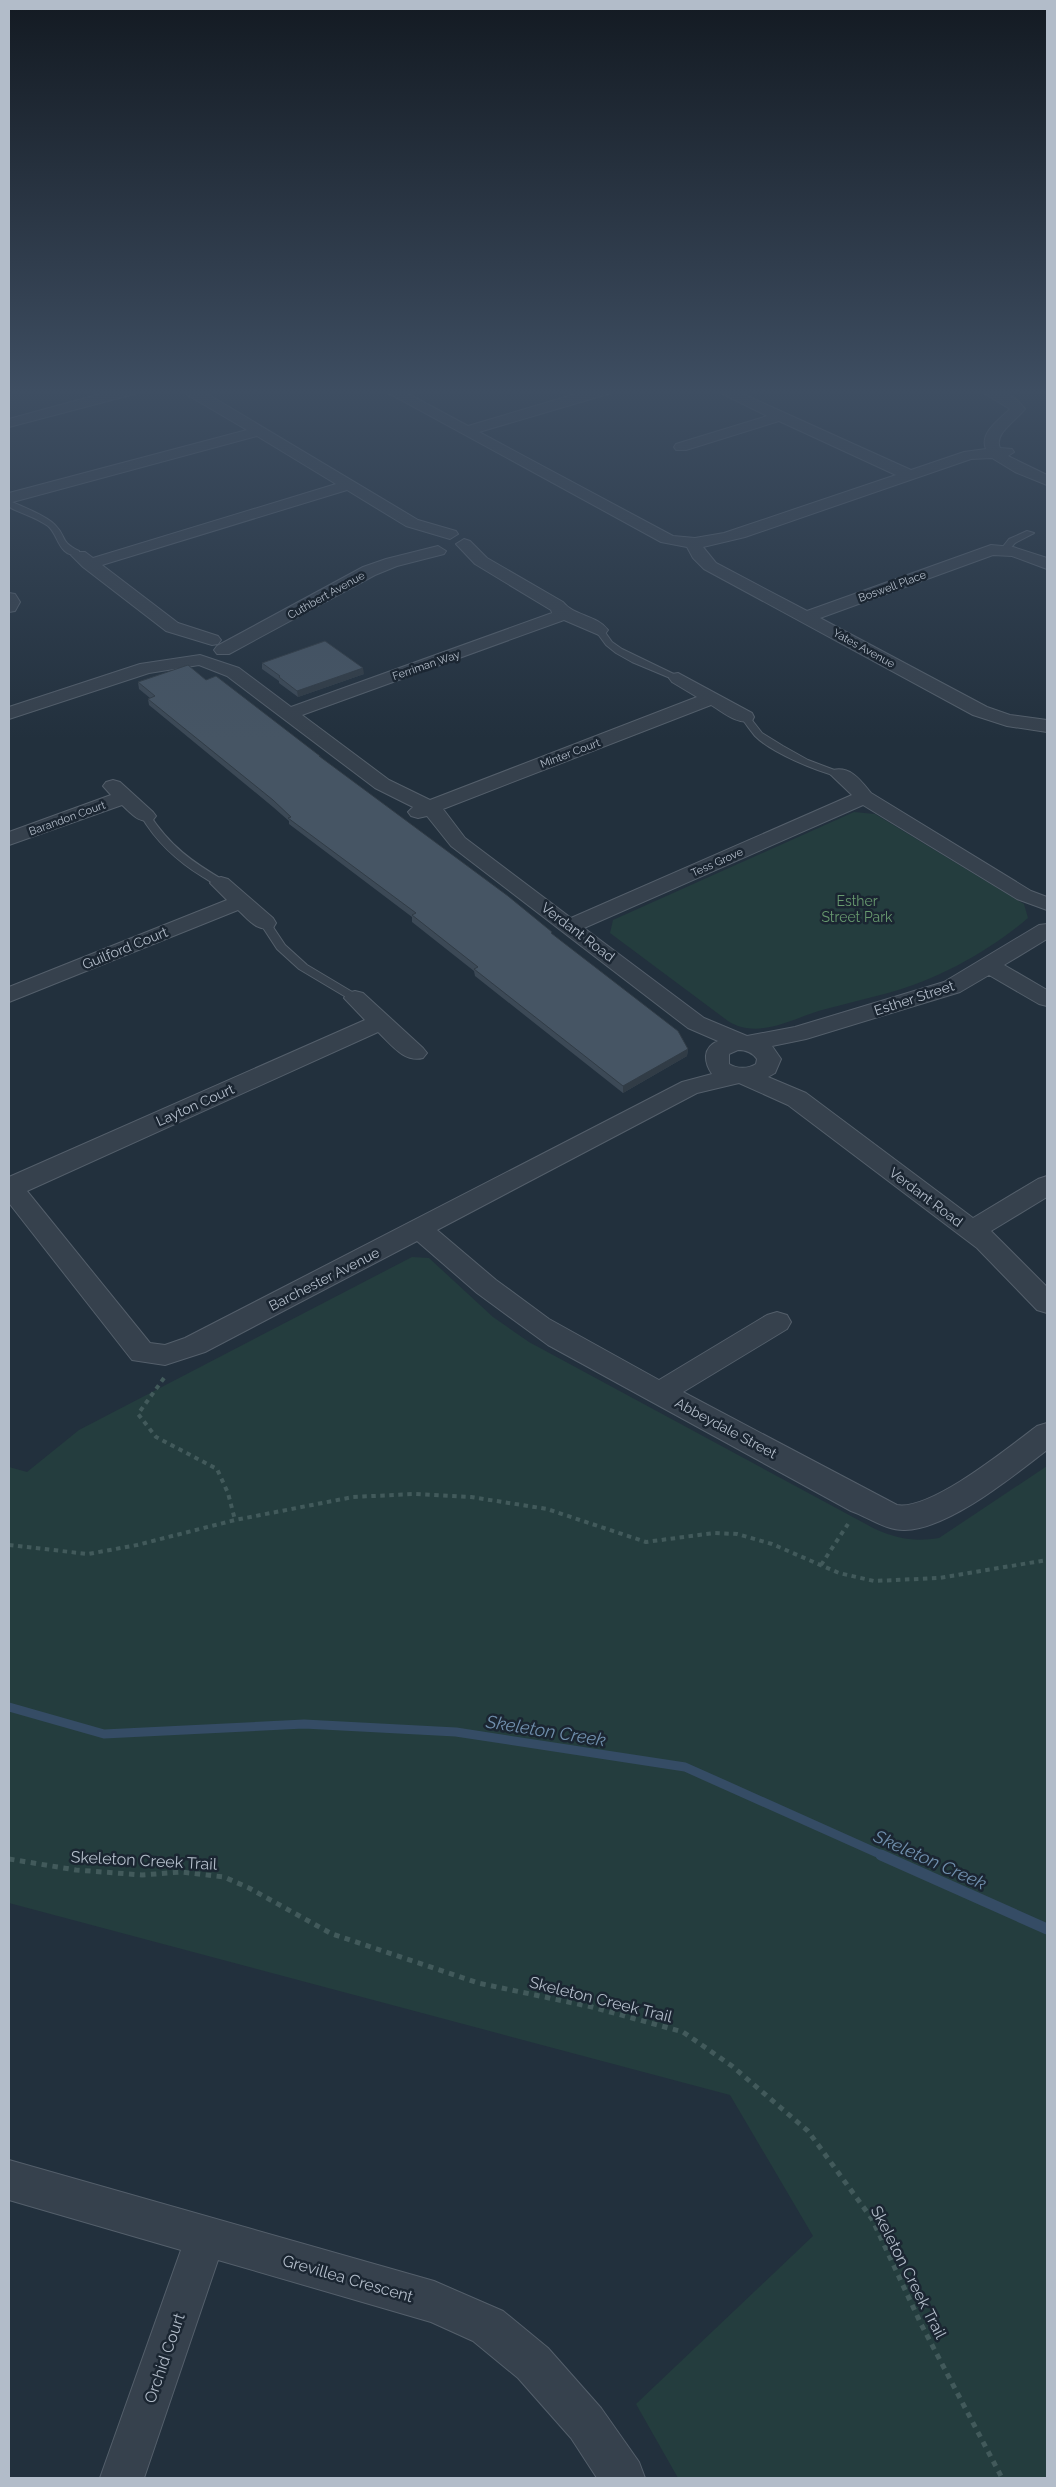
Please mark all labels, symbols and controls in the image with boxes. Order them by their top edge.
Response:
street label: Boswell Place [857,568,928,605]
street label: Cuthbert Avenue [285,569,367,622]
street label: Yates Avenue [831,626,897,671]
street label: Ferriman Way [391,648,462,683]
street label: Minter Court [538,736,602,771]
street label: Barandon Court [27,799,107,838]
street label: Tess Grove [689,845,746,880]
park label: Esther Street Park [822,893,893,925]
street label: Verdant Road [538,899,618,965]
street label: Guilford Court [80,923,170,972]
street label: Esther Street [872,977,956,1018]
street label: Layton Court [154,1081,237,1129]
street label: Verdant Road [886,1164,966,1230]
street label: Barchester Avenue [266,1244,382,1314]
street label: Abbeydale Street [672,1394,780,1462]
water label: Skeleton Creek [484,1711,608,1750]
water label: Skeleton Creek [870,1825,990,1894]
street label: Skeleton Creek Trail [70,1847,218,1874]
street label: Skeleton Creek Trail [527,1973,675,2027]
street label: Skeleton Creek Trail [867,2203,951,2342]
street label: Grevillea Crescent [280,2251,416,2306]
street label: Orchid Court [140,2310,189,2406]

